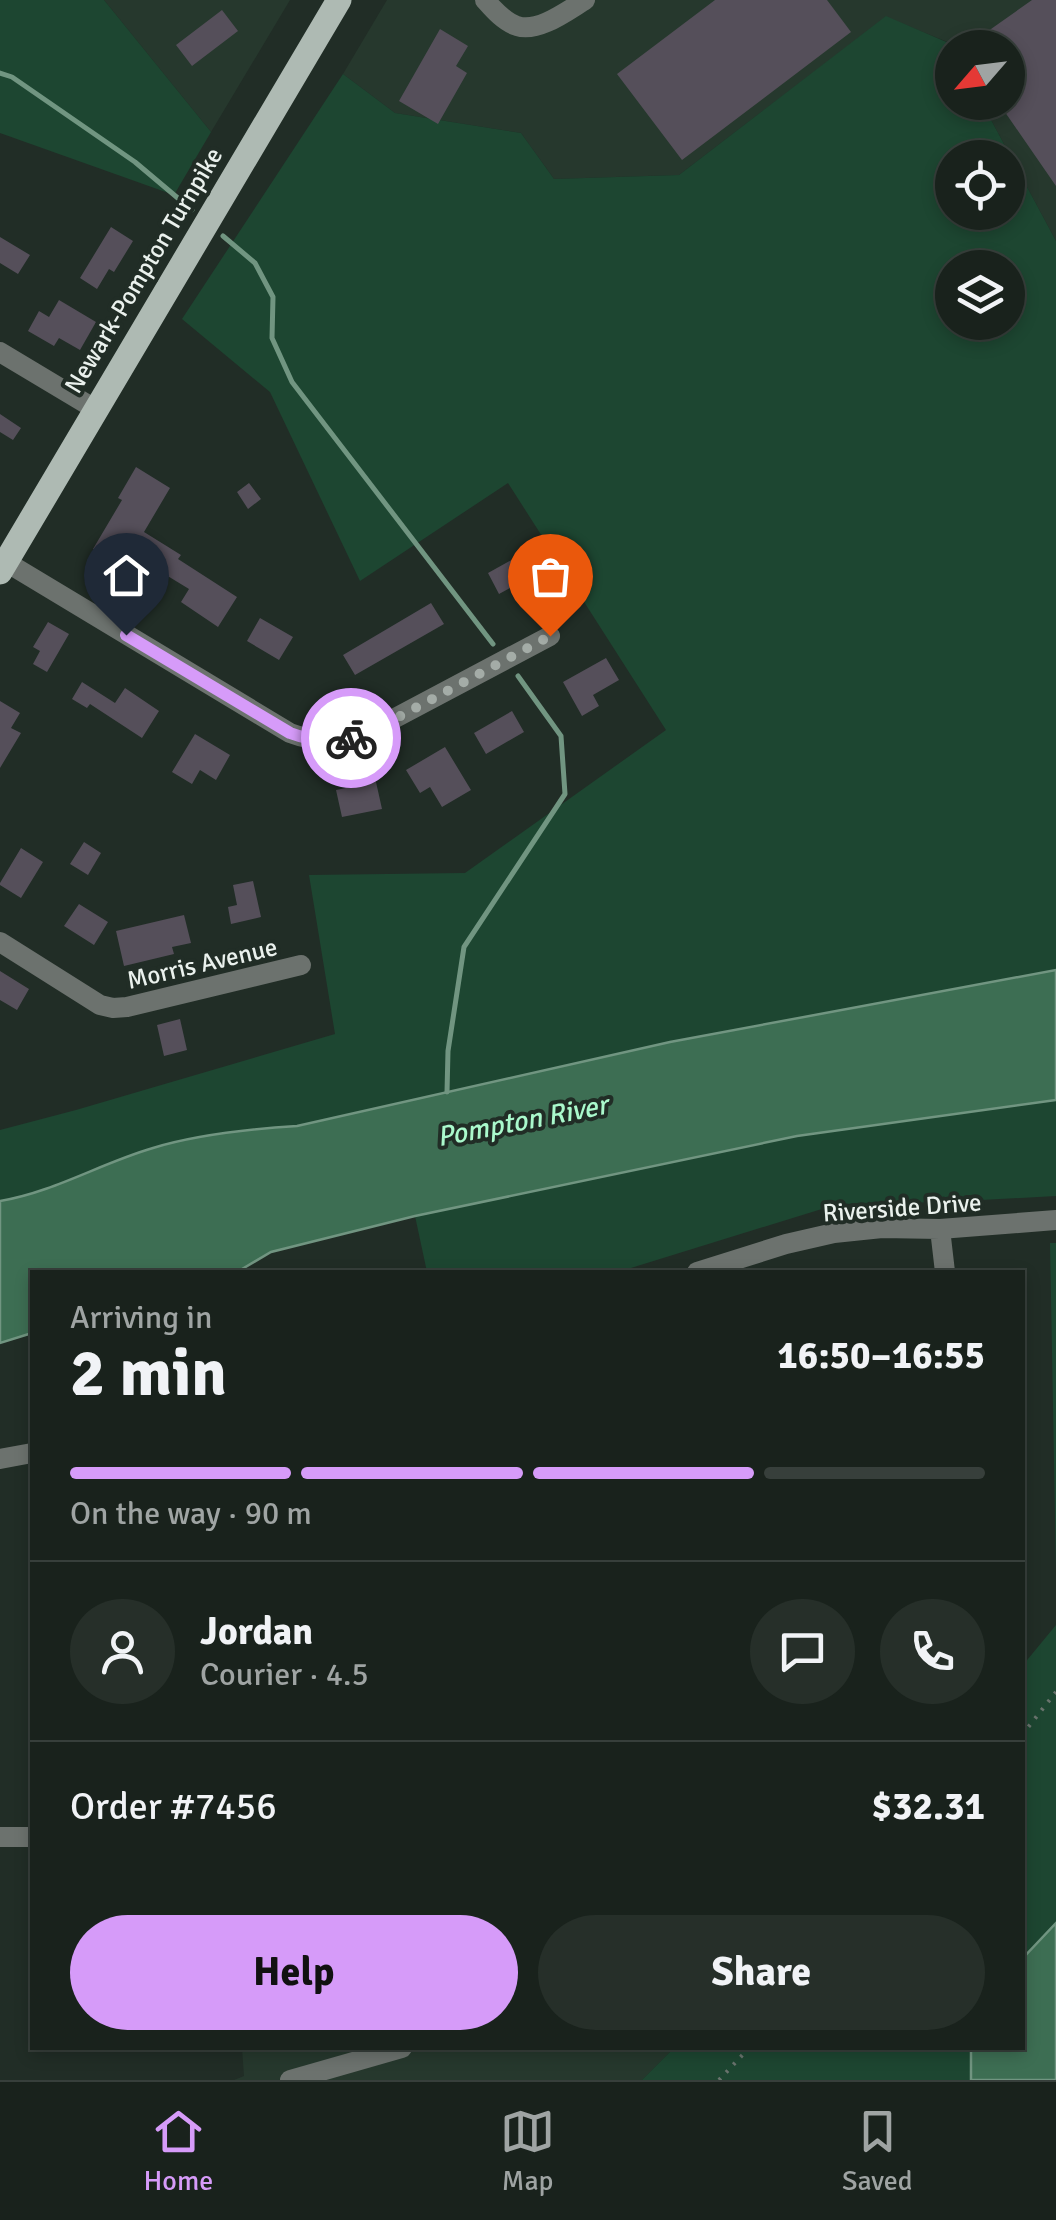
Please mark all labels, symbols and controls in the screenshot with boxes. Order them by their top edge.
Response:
north arrow [935,30,1025,120]
map controls [935,30,1025,340]
button: locate [935,140,1025,230]
street label: Newark-Pompton Turnpike [58,142,229,399]
button: layers [935,250,1025,340]
pin [84,533,169,636]
pin [508,534,593,637]
icon: home [99,548,154,603]
icon: bag [523,549,578,604]
courier [301,688,401,788]
icon: bike [324,711,379,766]
street label: Morris Avenue [124,931,280,996]
water label: Pompton River [434,1087,614,1154]
street label: Riverside Drive [822,1186,983,1229]
text: Arriving in [70,1298,212,1337]
text: 16:50–16:55 [777,1332,985,1379]
text: 2 min [70,1334,227,1414]
text: On the way · 90 m [70,1494,312,1533]
button: person [70,1599,175,1704]
button: chat [750,1599,855,1704]
button: phone [880,1599,985,1704]
text: Jordan [200,1608,313,1655]
text: Courier · 4.5 [200,1655,369,1694]
text: Order #7456 [70,1783,277,1830]
text: $32.31 [872,1783,985,1830]
button: Help [70,1915,518,2030]
button: Share [538,1915,985,2030]
tab: Home [143,2104,213,2198]
tab: Map [500,2104,555,2198]
tab: Saved [842,2104,913,2198]

